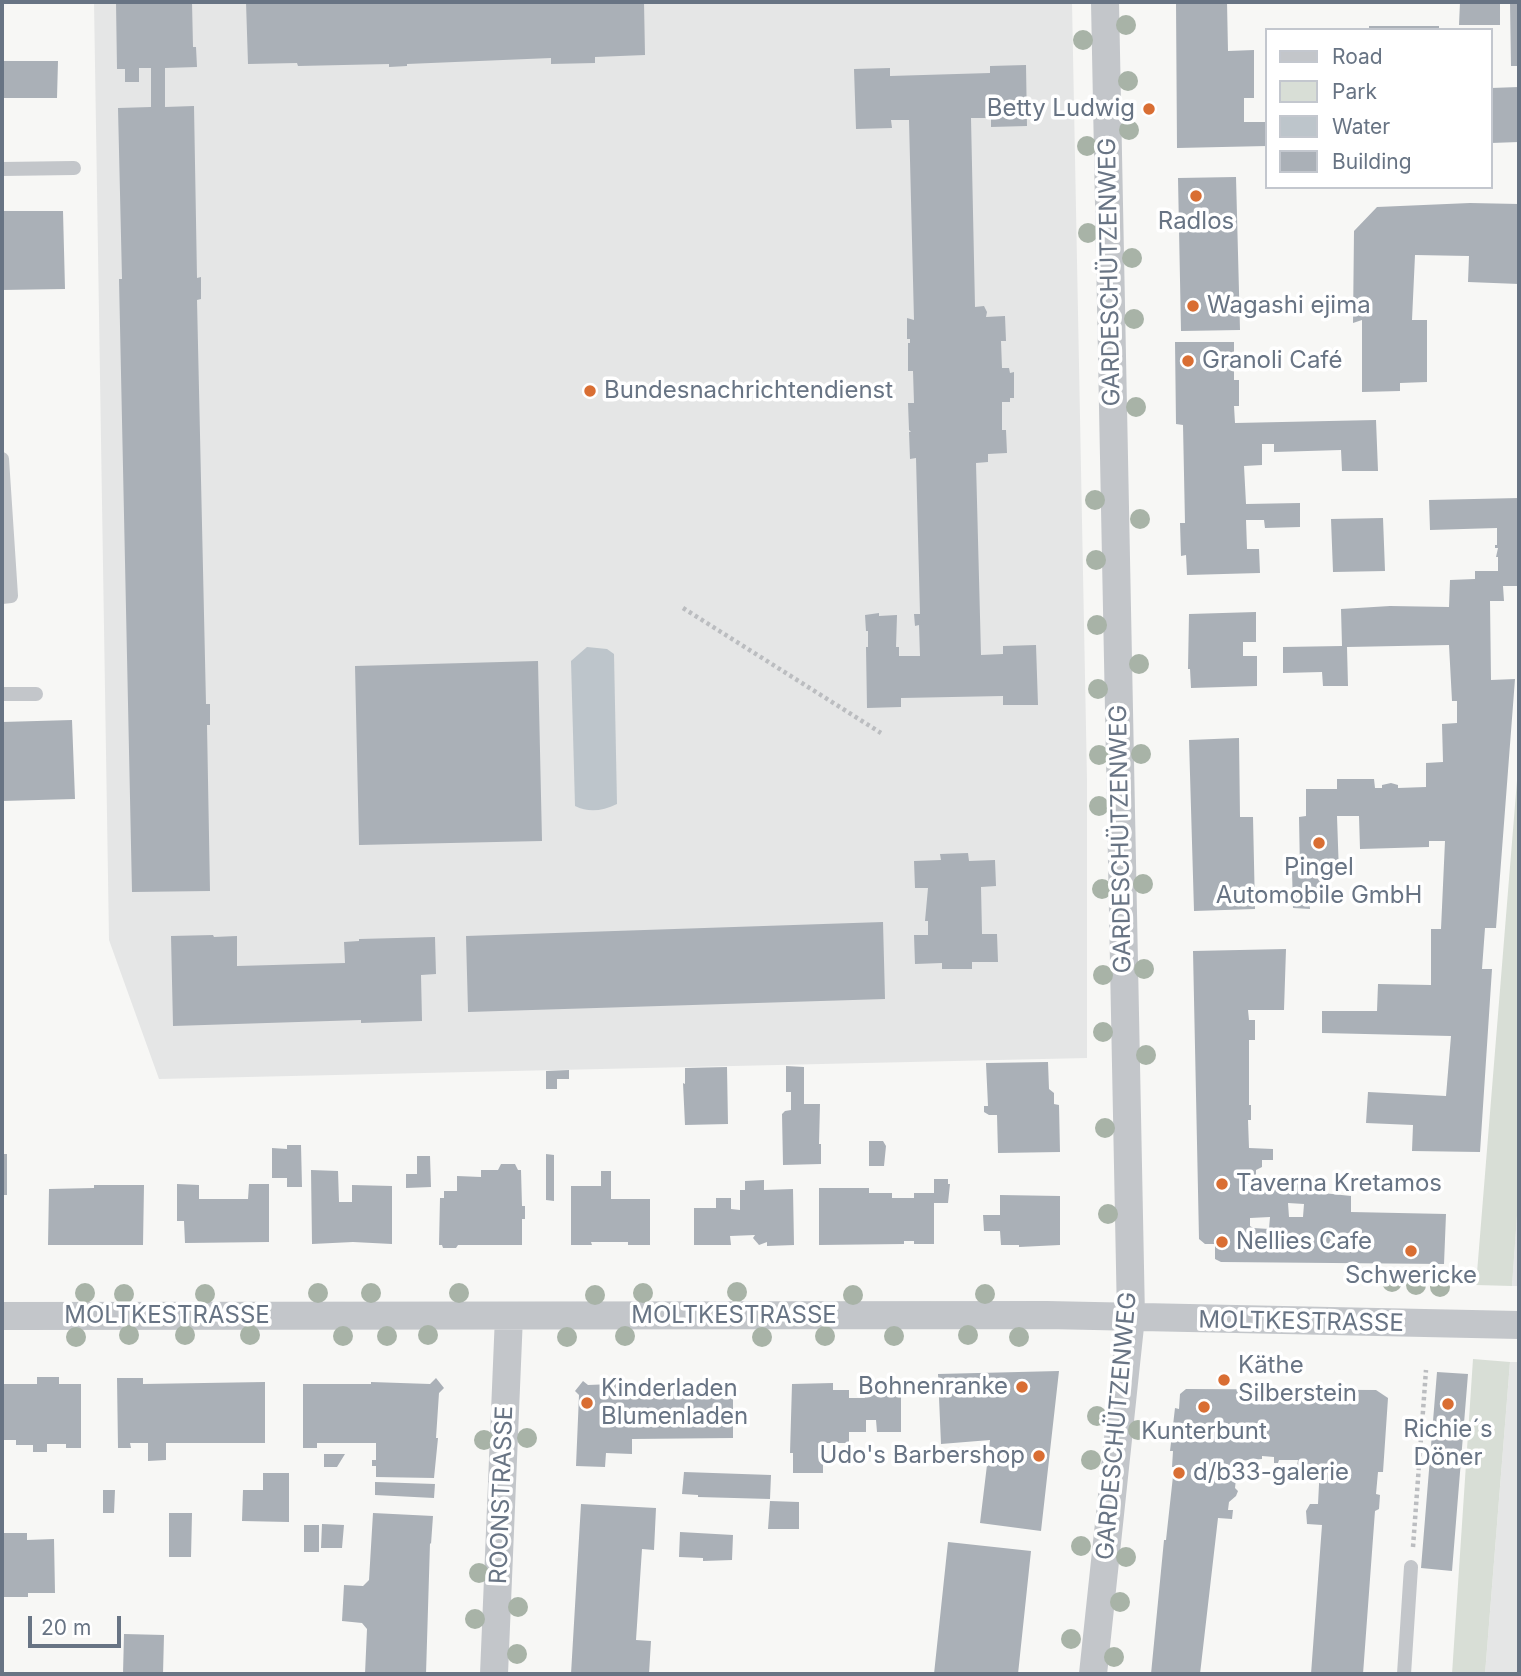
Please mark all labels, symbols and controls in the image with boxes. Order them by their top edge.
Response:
legend [1266,28,1493,189]
text: Road [1332,44,1383,69]
text: Park [1332,79,1377,104]
place label: Betty Ludwig [987,95,1135,123]
marker: Betty Ludwig [1141,101,1157,117]
text: Water [1332,114,1390,139]
street label: GARDESCHÜTZENWEG [1093,137,1127,407]
text: Building [1332,149,1412,174]
marker: Radlos [1188,188,1204,204]
place label: Radlos [1158,208,1234,236]
place label: Wagashi ejima [1207,292,1371,320]
marker: Wagashi ejima [1185,298,1201,314]
place label: Granoli Café [1202,347,1343,375]
marker: Granoli Café [1180,353,1196,369]
place label: Bundesnachrichtendienst [604,377,893,405]
marker: Bundesnachrichtendienst [582,383,598,399]
street label: GARDESCHÜTZENWEG [1104,704,1138,974]
marker: Pingel Automobile GmbH [1311,835,1327,851]
place label: Pingel Automobile GmbH [1216,854,1422,910]
place label: Taverna Kretamos [1236,1170,1442,1198]
marker: Taverna Kretamos [1214,1176,1230,1192]
place label: Nellies Cafe [1236,1228,1372,1256]
marker: Nellies Cafe [1214,1234,1230,1250]
marker: Schwericke [1403,1243,1419,1259]
place label: Schwericke [1345,1262,1477,1290]
street label: GARDESCHÜTZENWEG [1091,1291,1143,1561]
street label: MOLTKESTRASSE [64,1302,270,1330]
street label: MOLTKESTRASSE [631,1302,837,1330]
street label: MOLTKESTRASSE [1198,1306,1404,1338]
place label: Käthe Silberstein [1238,1352,1357,1408]
marker: Käthe Silberstein [1216,1372,1232,1388]
place label: Bohnenranke [858,1373,1008,1401]
place label: Kinderladen Blumenladen [601,1375,748,1431]
marker: Bohnenranke [1014,1379,1030,1395]
marker: Kinderladen Blumenladen [579,1395,595,1411]
marker: Richie´s Döner [1440,1396,1456,1412]
marker: Kunterbunt [1196,1399,1212,1415]
street label: ROONSTRASSE [484,1405,520,1585]
place label: Richie´s Döner [1403,1416,1493,1472]
place label: Kunterbunt [1141,1418,1267,1446]
place label: Udo's Barbershop [820,1442,1025,1470]
marker: Udo's Barbershop [1031,1448,1047,1464]
place label: d/b33-galerie [1193,1459,1349,1487]
marker: d/b33-galerie [1171,1465,1187,1481]
scale bar [32,1602,124,1646]
text: 20 m [41,1615,91,1640]

